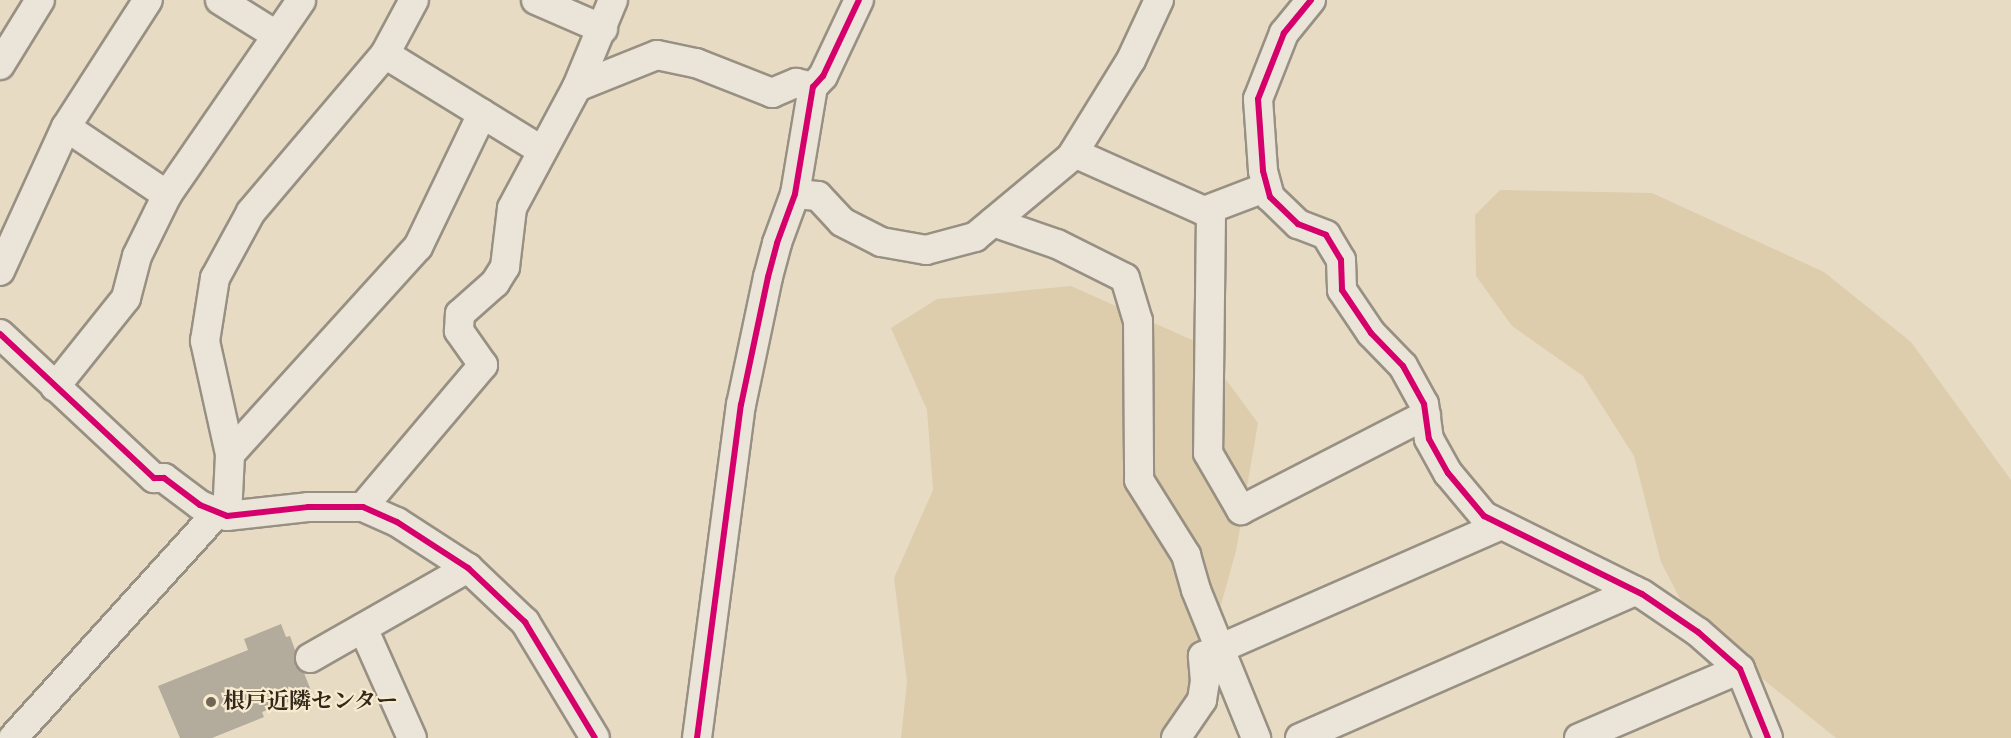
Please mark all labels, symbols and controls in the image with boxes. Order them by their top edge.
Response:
place label: 根戸近隣センター [223,689,399,715]
marker: 根戸近隣センター [204,695,218,709]

